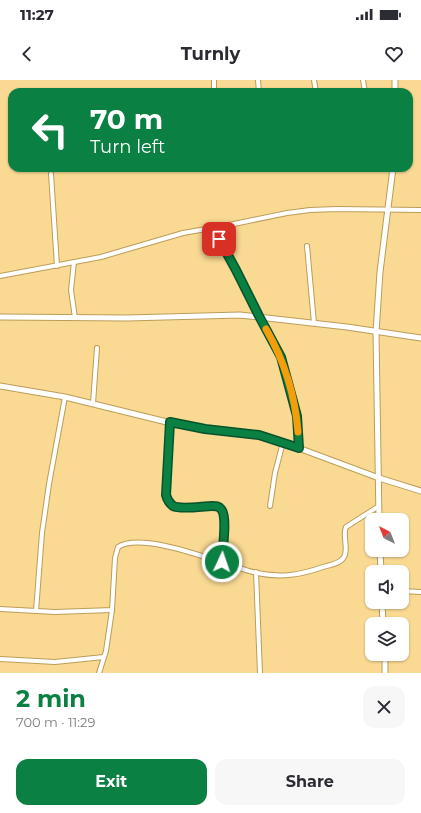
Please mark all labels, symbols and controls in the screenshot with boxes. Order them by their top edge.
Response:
text: 11:27 [20,5,54,24]
icon: back [16,43,38,65]
text: Turnly [181,43,240,65]
icon: heart [383,43,405,65]
text: 70 m [90,102,163,136]
icon: left [24,104,76,156]
text: Turn left [90,136,165,158]
pin [202,222,236,256]
icon: arrive [208,228,230,250]
north arrow [365,513,409,557]
map controls [365,513,409,661]
position arrow [201,541,243,583]
button: sound [365,565,409,609]
button: layers [365,617,409,661]
text: 2 min [16,684,86,713]
button: close [363,686,405,728]
text: 700 m · 11:29 [16,714,95,730]
button: Exit [16,759,207,805]
button: Share [215,759,405,805]

